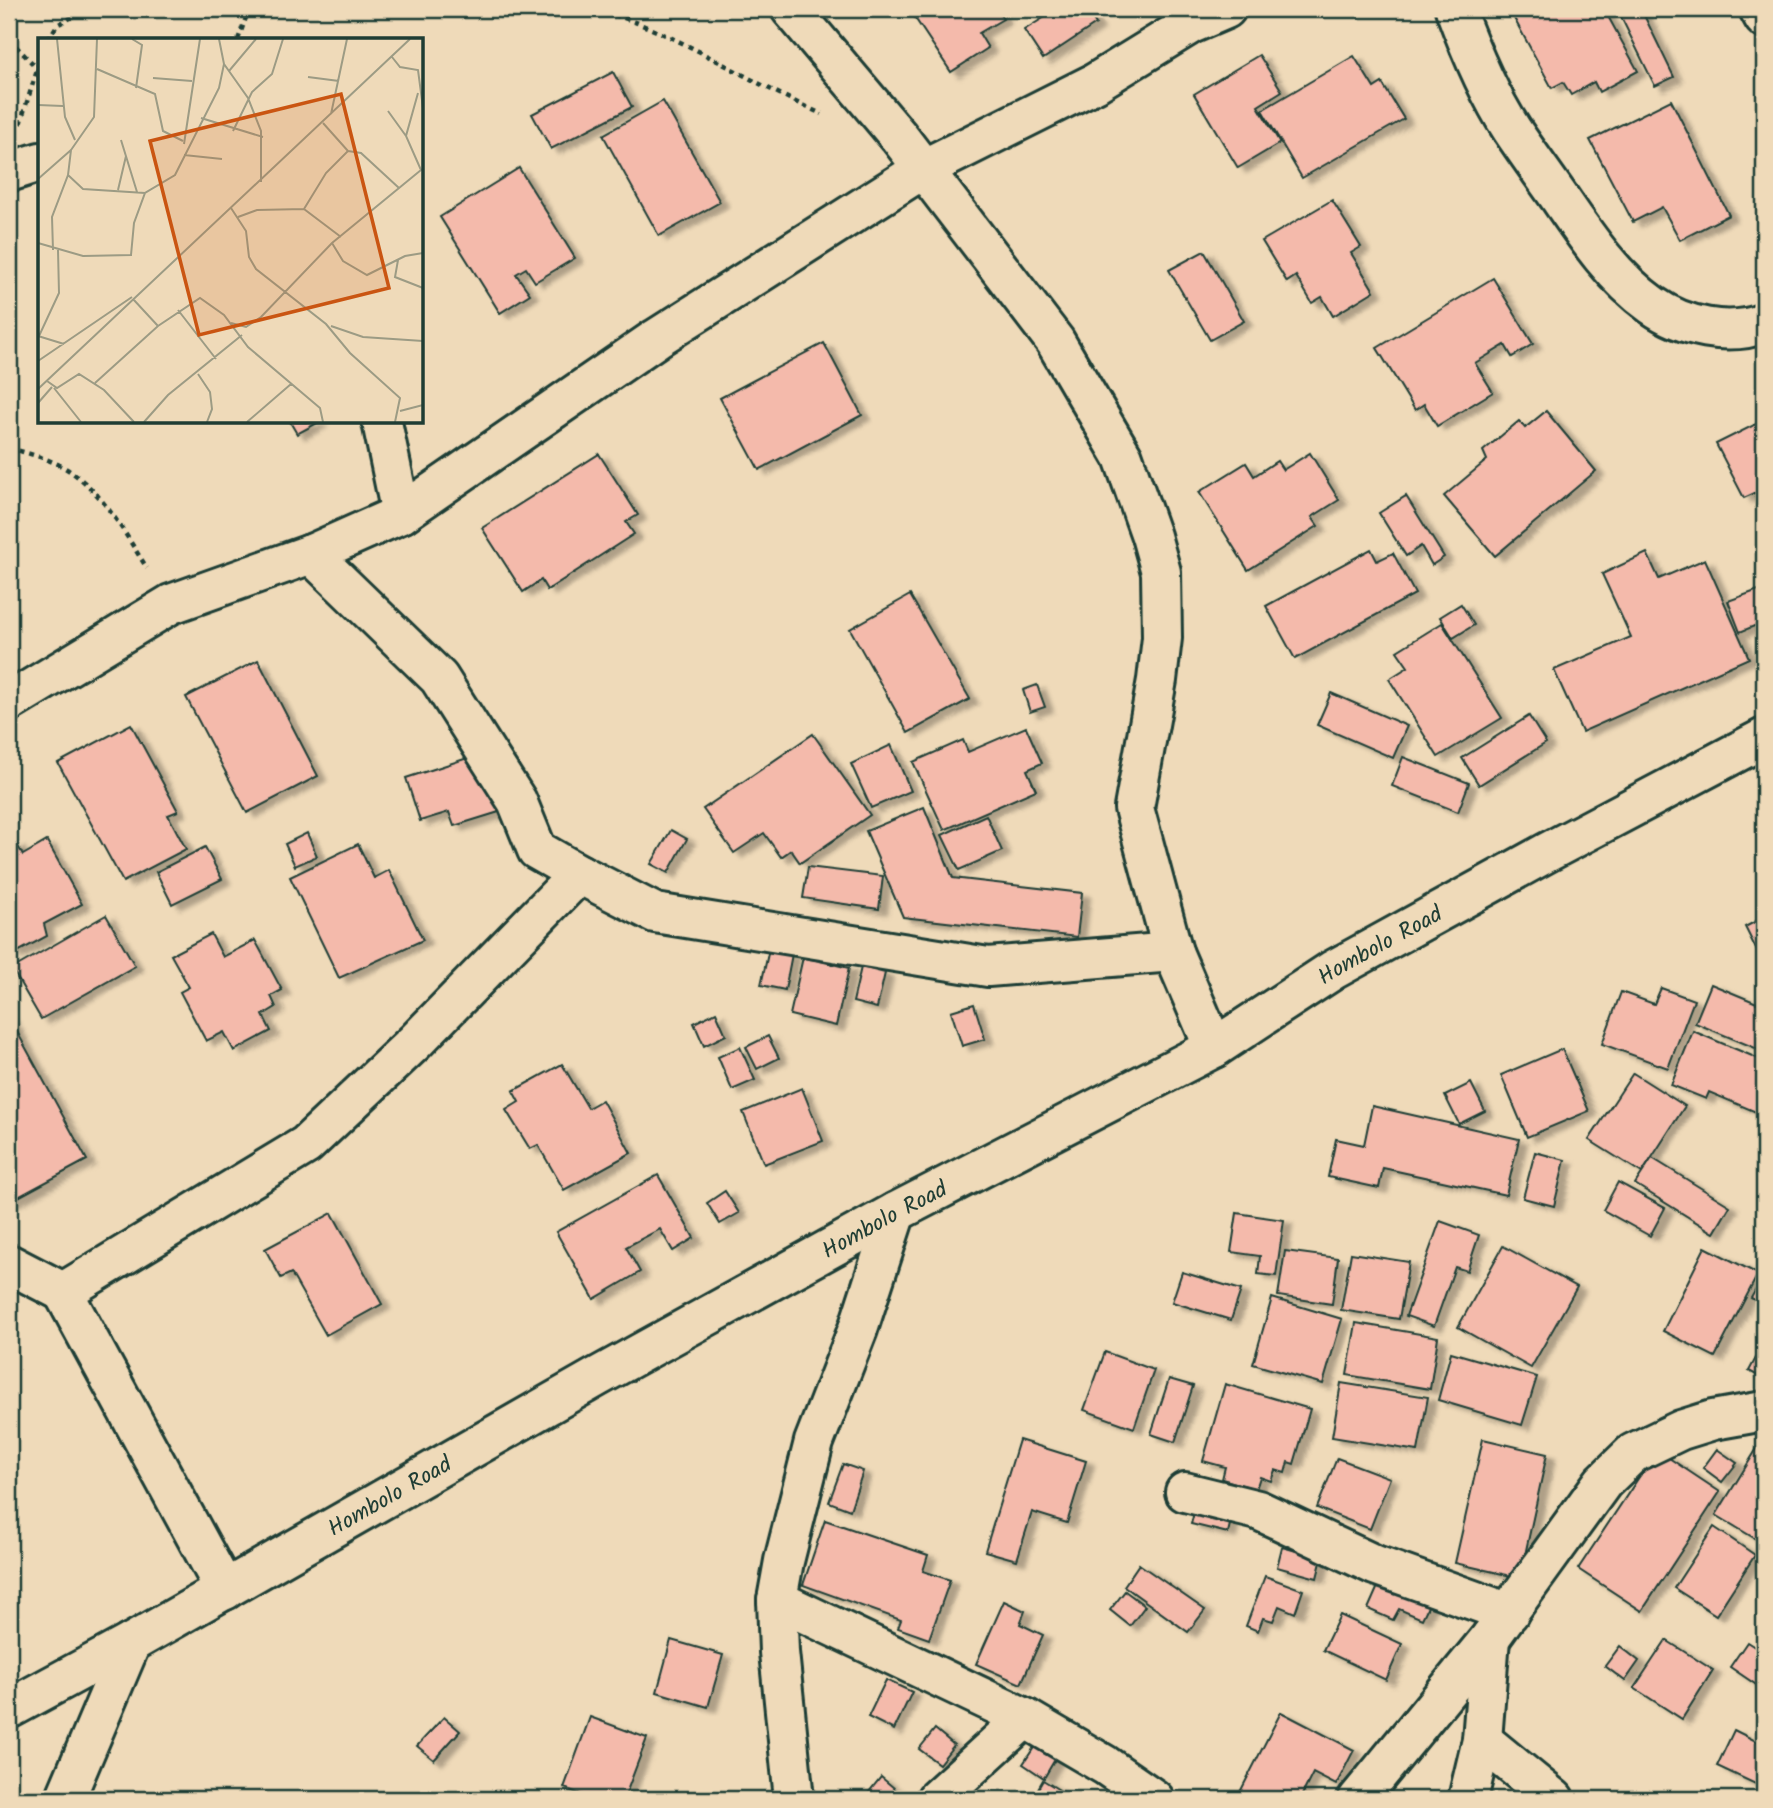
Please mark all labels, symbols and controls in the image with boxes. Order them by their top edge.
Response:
inset map [38,38,424,424]
street label: Hombolo Road [1311,897,1450,995]
street label: Hombolo Road [816,1172,955,1270]
street label: Hombolo Road [321,1447,460,1547]

